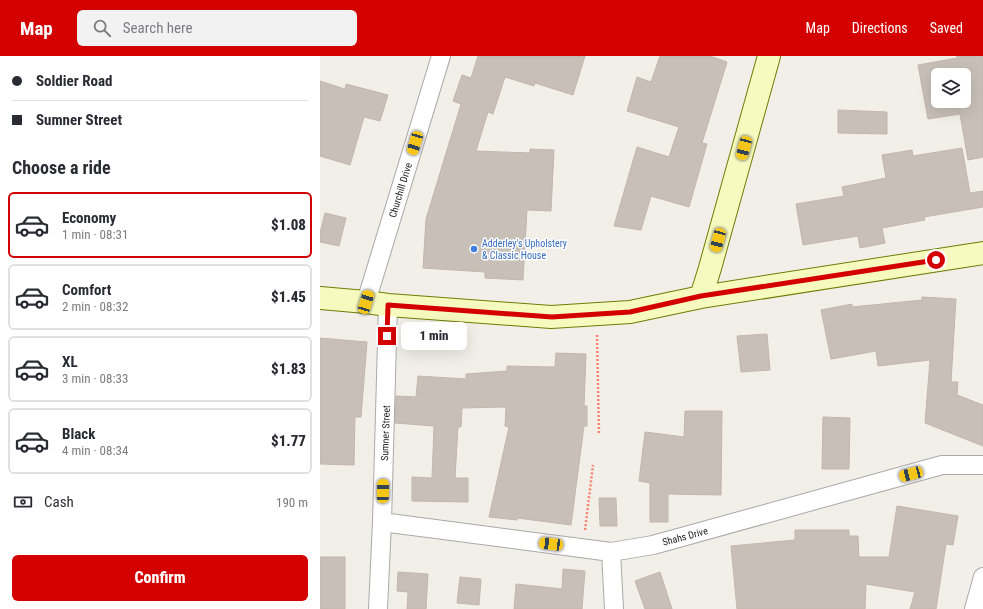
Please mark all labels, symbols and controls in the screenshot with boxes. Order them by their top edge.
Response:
search box [77,10,357,46]
text: Map [20,17,53,40]
icon: search [91,17,113,39]
text: Search here [123,19,193,37]
text: Map [806,20,830,36]
text: Directions [852,20,908,36]
text: Saved [930,20,963,36]
map controls [931,68,971,108]
button: layers [931,68,971,108]
text: Soldier Road [36,72,112,90]
text: Sumner Street [36,111,122,129]
car [406,130,424,156]
car [735,135,753,161]
text: Choose a ride [12,157,111,178]
street label: Churchill Drive [387,161,414,219]
icon: car [14,207,50,243]
text: Economy [62,209,116,227]
text: $1.08 [271,216,306,234]
text: 1 min · 08:31 [62,227,128,242]
car [709,227,727,253]
place label: Adderley's Upholstery & Classic House [482,238,567,261]
marker: Adderley's Upholstery & Classic House [469,244,479,254]
route start [927,251,945,269]
icon: car [14,279,50,315]
text: Comfort [62,281,111,299]
text: $1.45 [271,288,306,306]
car [357,289,375,315]
text: 2 min · 08:32 [62,299,128,314]
callout: 1 min [401,322,467,350]
route end [378,327,396,345]
text: 1 min [420,328,448,343]
icon: car [14,351,50,387]
text: XL [62,353,78,371]
text: $1.83 [271,360,306,378]
text: 3 min · 08:33 [62,371,128,386]
street label: Sumner Street [379,405,392,461]
icon: car [14,423,50,459]
text: Black [62,425,95,443]
text: $1.77 [271,432,306,450]
text: 4 min · 08:34 [62,443,128,458]
car [898,465,924,483]
car [377,479,389,503]
icon: cash [12,491,34,513]
text: Cash [44,493,74,511]
text: 190 m [276,495,308,510]
street label: Shahs Drive [661,525,709,548]
car [538,537,564,551]
button: Confirm [12,555,308,601]

